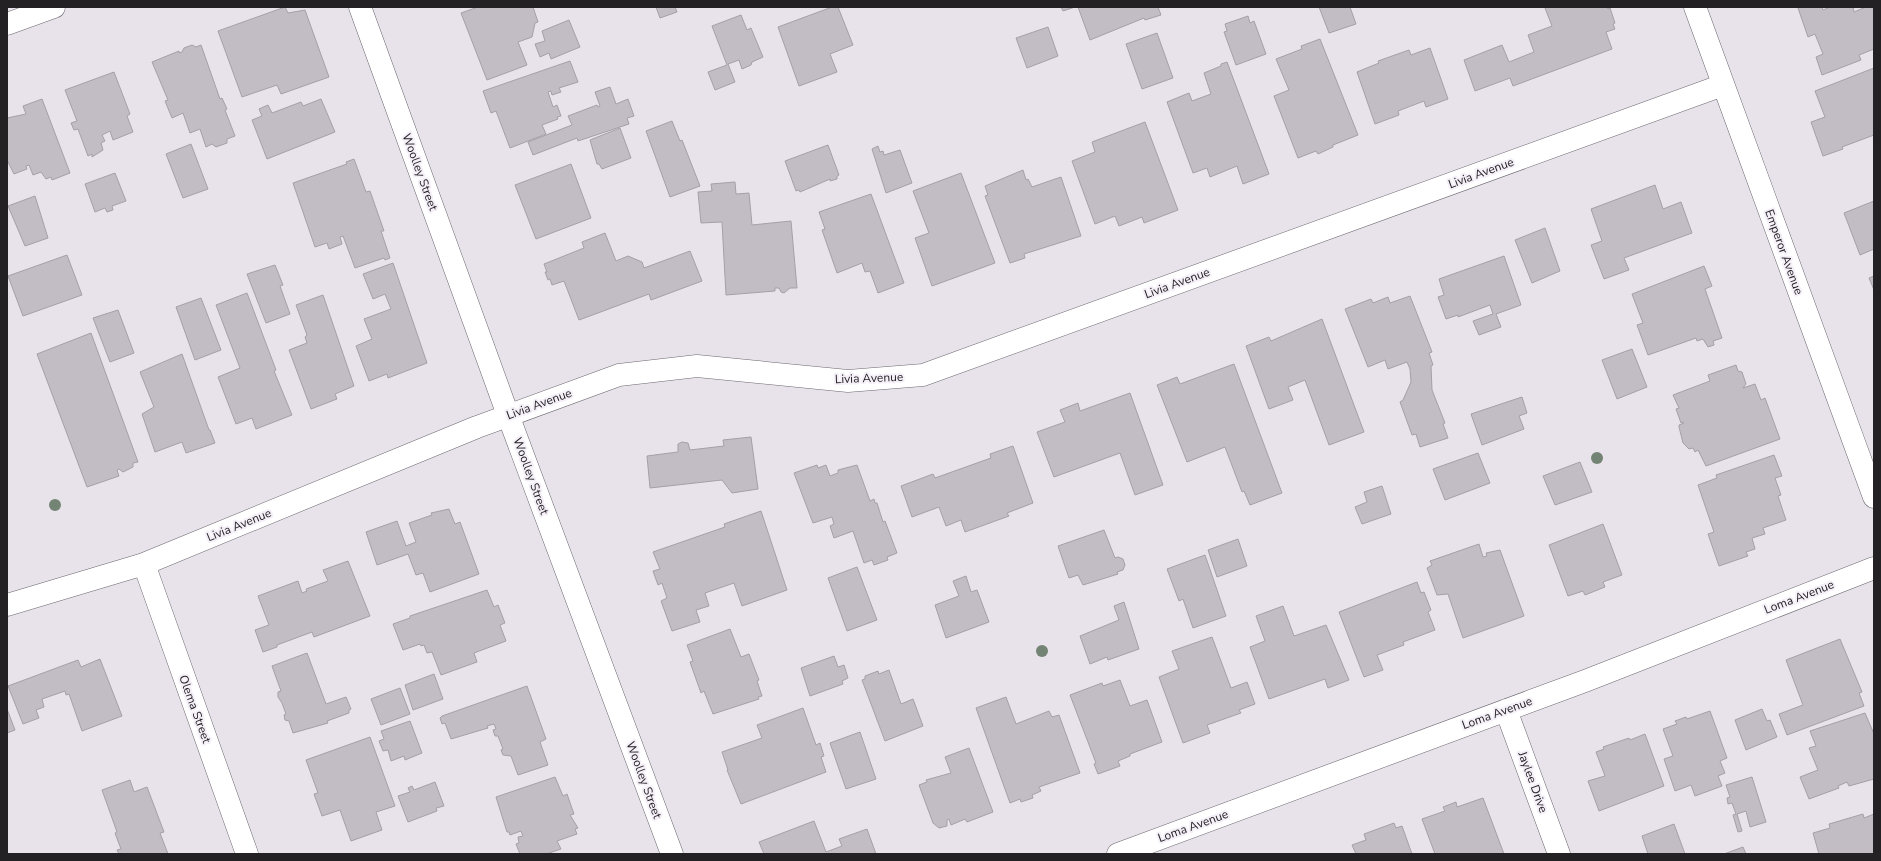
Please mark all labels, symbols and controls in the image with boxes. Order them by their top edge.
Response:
street label: Woolley Street [399,131,442,214]
street label: Livia Avenue [1446,154,1516,192]
street label: Emperor Avenue [1761,207,1807,297]
street label: Livia Avenue [1142,264,1212,302]
street label: Livia Avenue [834,369,904,387]
street label: Livia Avenue [504,385,574,423]
street label: Woolley Street [510,435,553,518]
street label: Livia Avenue [204,505,274,545]
street label: Loma Avenue [1762,576,1836,618]
street label: Olema Street [175,673,215,746]
street label: Loma Avenue [1460,693,1534,733]
street label: Woolley Street [623,739,666,822]
street label: Jaylee Drive [1514,748,1551,815]
street label: Loma Avenue [1156,806,1230,846]

